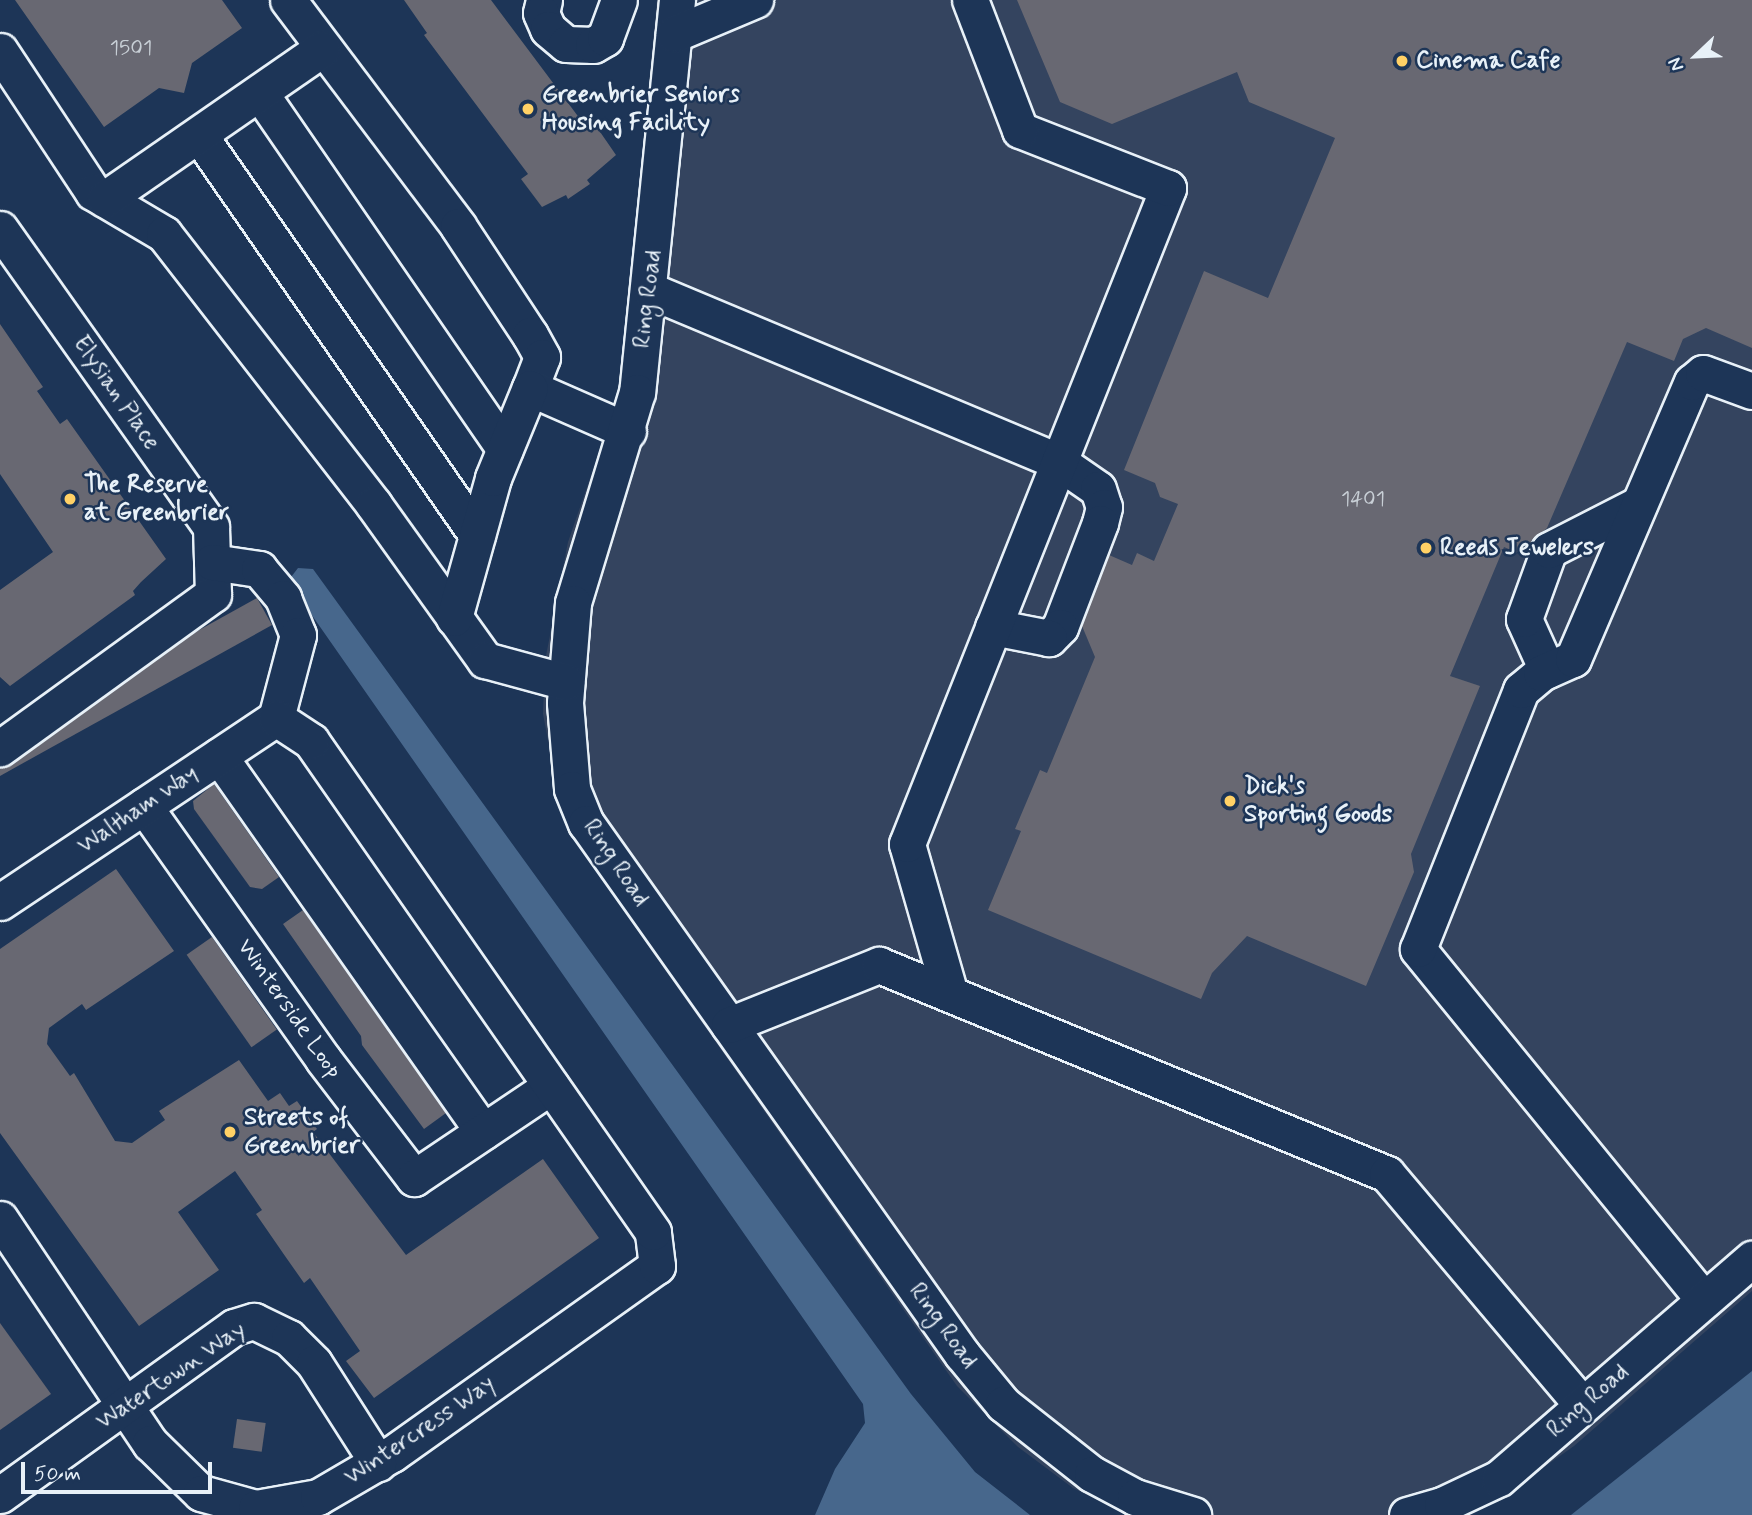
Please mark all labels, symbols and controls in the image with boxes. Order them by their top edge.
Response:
north arrow [1661,21,1731,91]
house number: 1501 [110,35,152,61]
place label: Cinema Cafe [1416,47,1561,75]
marker: Cinema Cafe [1394,53,1410,69]
text: N [1662,54,1690,75]
place label: Greenbrier Seniors Housing Facility [542,81,740,137]
marker: Greenbrier Seniors Housing Facility [520,101,536,117]
street label: Ring Road [628,248,668,350]
street label: Elysian Place [66,330,166,456]
place label: The Reserve at Greenbrier [84,471,232,527]
house number: 1401 [1341,486,1385,512]
marker: The Reserve at Greenbrier [62,491,78,507]
place label: Reeds Jewelers [1440,534,1594,562]
marker: Reeds Jewelers [1418,540,1434,556]
street label: Waltham Way [70,758,206,862]
place label: Dick's Sporting Goods [1244,773,1391,829]
marker: Dick's Sporting Goods [1222,793,1238,809]
street label: Ring Road [576,814,656,912]
street label: Winterside Loop [230,933,348,1085]
place label: Streets of Greenbrier [244,1104,360,1160]
marker: Streets of Greenbrier [222,1124,238,1140]
street label: Ring Road [902,1277,984,1375]
street label: Watertown Way [91,1316,251,1436]
street label: Ring Road [1541,1358,1635,1444]
street label: Wintercress Way [338,1369,502,1493]
scale bar [24,1448,215,1492]
text: 50 m [34,1460,81,1488]

